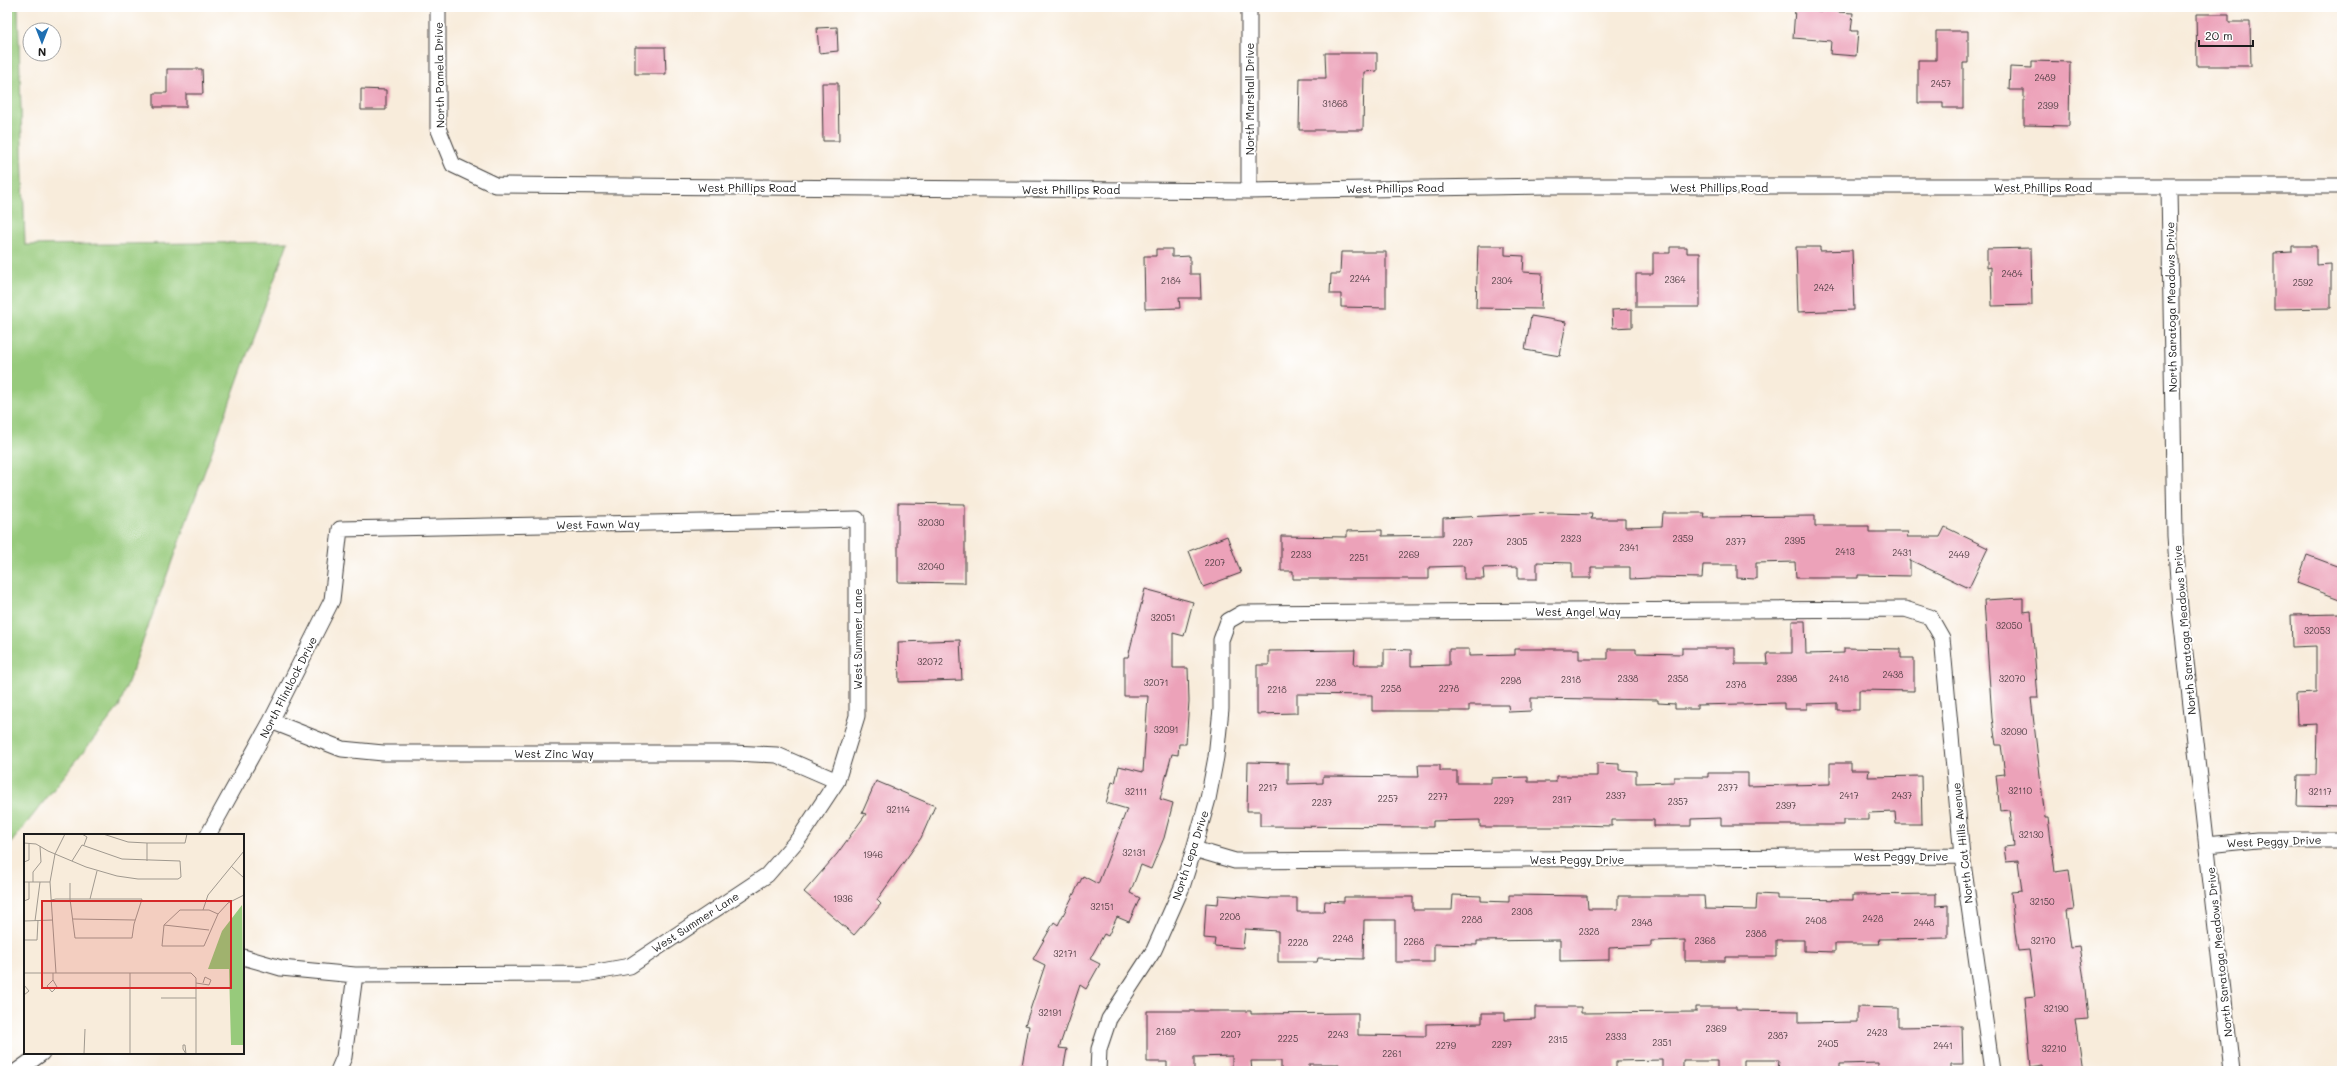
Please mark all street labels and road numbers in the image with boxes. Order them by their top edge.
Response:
street label: North Pamela Drive [431,22,447,128]
street label: North Marshall Drive [1242,43,1257,155]
street label: West Phillips Road [698,180,796,195]
street label: West Phillips Road [1346,180,1444,196]
street label: West Phillips Road [1670,180,1768,195]
street label: West Phillips Road [1994,180,2092,195]
street label: West Phillips Road [1022,182,1120,197]
street label: North Saratoga Meadows Drive [2162,221,2180,392]
street label: West Fawn Way [556,516,640,532]
street label: North Saratoga Meadows Drive [2169,544,2199,716]
street label: West Summer Lane [850,588,865,690]
street label: West Angel Way [1535,604,1621,619]
street label: North Flintlock Drive [256,633,320,740]
street label: West Zinc Way [514,746,594,761]
street label: North Cat Hills Avenue [1948,782,1976,904]
street label: North Lepa Drive [1168,808,1212,902]
street label: West Peggy Drive [2226,832,2322,850]
street label: West Peggy Drive [1854,849,1949,864]
street label: West Peggy Drive [1530,852,1625,867]
street label: North Saratoga Meadows Drive [2203,866,2235,1038]
street label: West Summer Lane [648,888,742,956]

